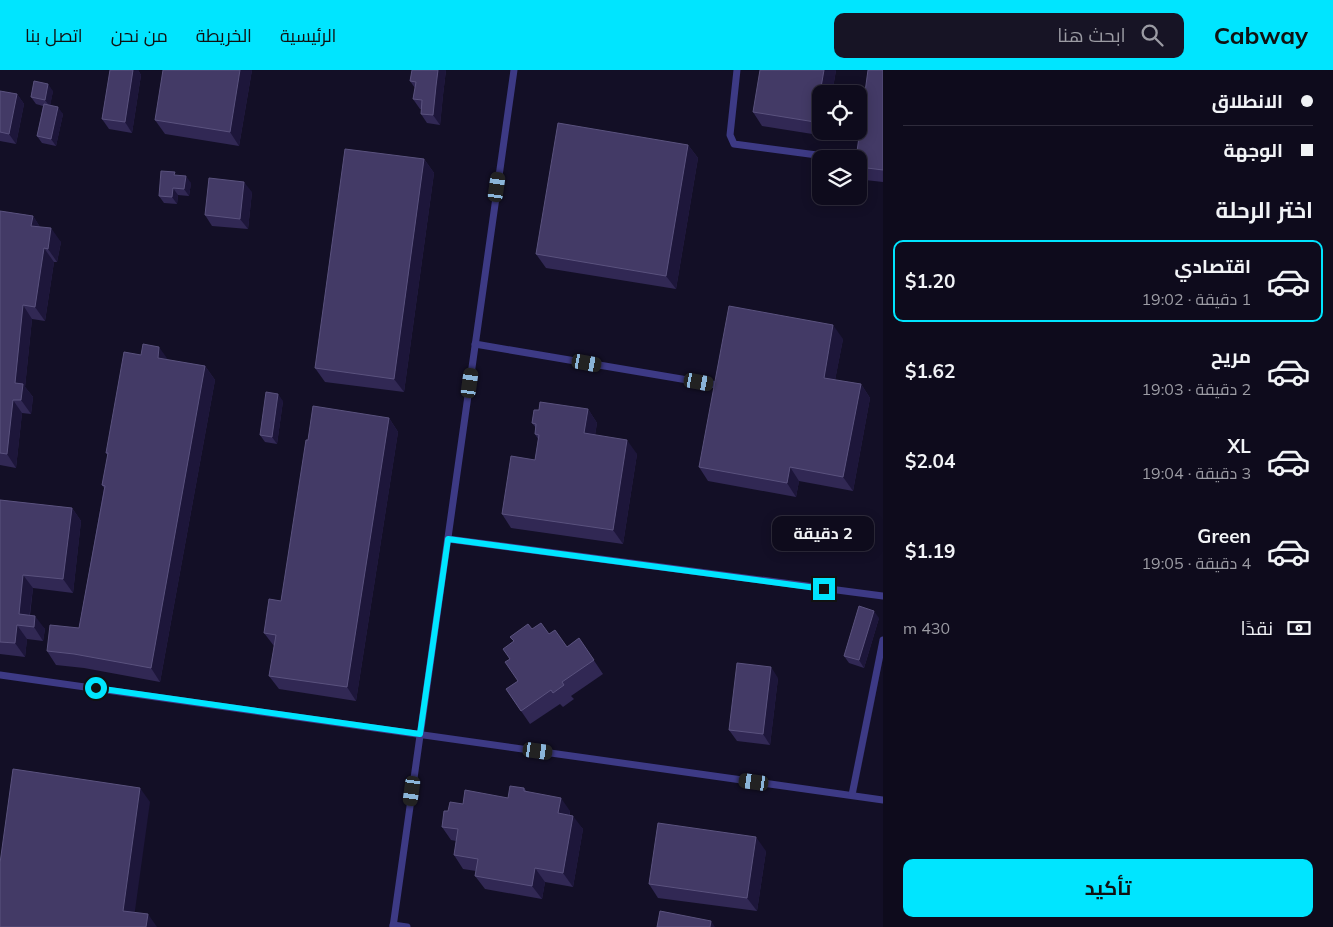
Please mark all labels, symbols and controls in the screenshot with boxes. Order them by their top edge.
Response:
search box [834,13,1184,58]
text: Cabway [1214,20,1308,50]
icon: search [1138,21,1166,49]
text: ابحث هنا [1057,23,1126,47]
text: اتصل بنا [25,24,83,47]
text: من نحن [111,24,168,47]
text: الخريطة [196,24,252,47]
text: الرئيسية [280,24,336,47]
map controls [812,85,867,205]
button: locate [812,85,867,140]
text: الانطلاق [1212,89,1283,113]
text: الوجهة [1223,138,1283,162]
button: layers [812,150,867,205]
car [487,171,506,203]
text: اختر الرحلة [1216,196,1313,224]
text: اقتصادي [1175,254,1251,278]
icon: car [1266,259,1311,304]
text: $1.20 [905,269,955,293]
text: 1 دقيقة · 19:02 [1141,289,1251,309]
text: مريح [1211,344,1251,368]
icon: car [1266,349,1311,394]
car [570,353,603,373]
text: $1.62 [905,359,955,383]
car [460,367,479,399]
car [682,372,715,392]
text: 2 دقيقة · 19:03 [1141,379,1251,399]
text: XL [1228,434,1251,458]
icon: car [1266,439,1311,484]
text: $2.04 [905,449,955,473]
text: 3 دقيقة · 19:04 [1141,463,1251,483]
callout: 2 دقيقة [773,516,875,552]
text: 2 دقيقة [793,523,853,543]
text: Green [1197,524,1251,548]
icon: car [1266,529,1311,574]
text: $1.19 [905,539,955,563]
text: 4 دقيقة · 19:05 [1141,553,1251,573]
route end [813,578,835,600]
icon: cash [1285,614,1313,642]
text: نقدًا [1241,616,1273,640]
text: 430 m [903,618,950,638]
route start [85,677,107,699]
car [522,741,553,761]
car [738,772,769,792]
car [402,775,421,807]
button: تأكيد [903,859,1313,917]

